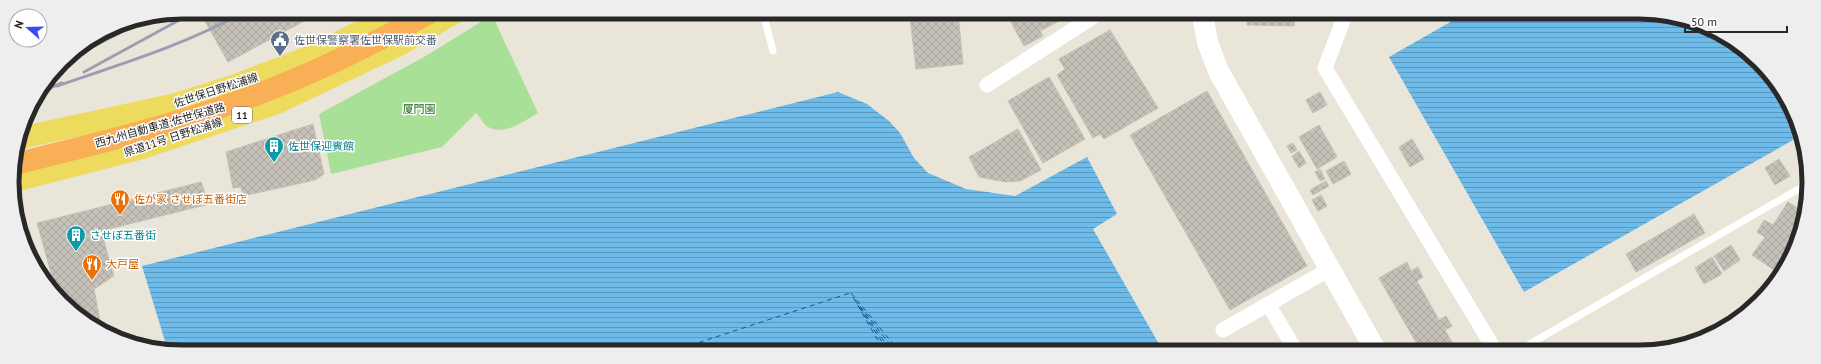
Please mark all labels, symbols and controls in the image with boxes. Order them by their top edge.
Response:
north arrow [8,8,48,48]
scale bar [1685,8,1787,34]
text: 50 m [1691,14,1717,29]
text: N [11,19,26,30]
public building icon: 佐世保警察署佐世保駅前交番 [269,29,291,57]
place label: 佐世保警察署佐世保駅前交番 [294,33,437,47]
street label: 佐世保日野松浦線 [172,70,260,110]
street label: 西九州自動車道;佐世保道路 [93,100,227,150]
park label: 厦門園 [403,102,436,116]
road number: 11 [232,107,252,123]
street label: 県道11号 日野松浦線 [122,114,224,160]
building icon: 佐世保迎賓館 [263,135,285,163]
place label: 佐世保迎賓館 [288,139,354,153]
restaurant icon: 佐が家 させぼ五番街店 [109,188,131,216]
place label: 佐が家 させぼ五番街店 [134,192,247,206]
building icon: させぼ五番街 [65,224,87,252]
place label: させぼ五番街 [90,228,156,242]
restaurant icon: 大戸屋 [81,253,103,281]
place label: 大戸屋 [106,257,139,271]

